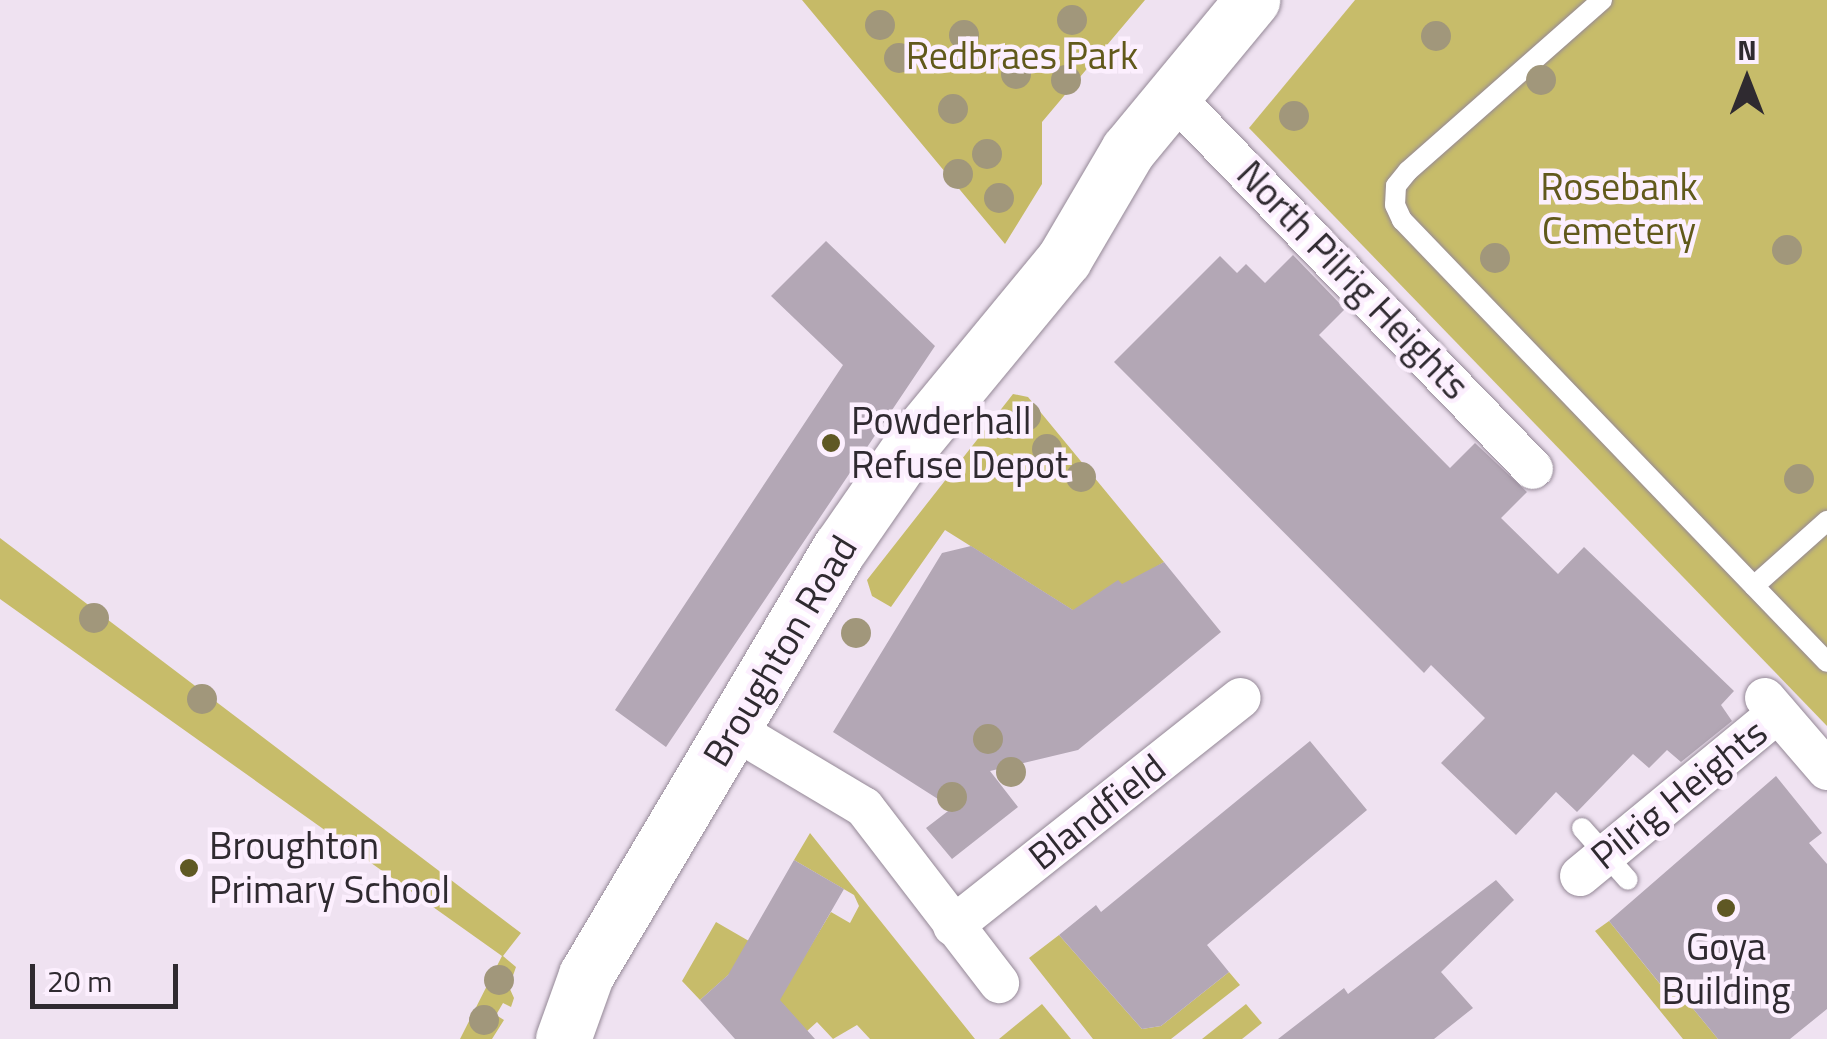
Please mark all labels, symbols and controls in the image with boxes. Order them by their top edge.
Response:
text: N [1737,28,1757,71]
north arrow [1697,30,1797,130]
park label: Redbraes Park [906,33,1138,79]
street label: North Pilrig Heights [1228,151,1478,409]
park label: Rosebank Cemetery [1540,164,1698,253]
place label: Powderhall Refuse Depot [851,398,1068,488]
marker: Powderhall Refuse Depot [820,432,842,454]
street label: Broughton Road [693,528,867,774]
street label: Pilrig Heights [1582,709,1776,879]
street label: Blandfield [1020,745,1174,879]
place label: Broughton Primary School [209,823,450,912]
marker: Broughton Primary School [178,857,200,879]
marker: Goya Building [1715,897,1737,919]
place label: Goya Building [1661,924,1791,1014]
scale bar [35,944,182,1006]
text: 20 m [47,958,112,1004]

